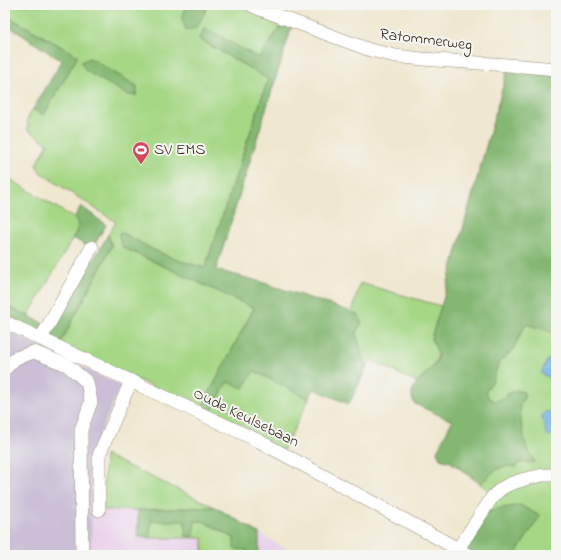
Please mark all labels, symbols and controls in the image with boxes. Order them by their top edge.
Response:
street label: Ratommerweg [378,22,474,58]
place label: SV EMS [154,138,205,162]
sports icon: SV EMS [131,140,151,165]
street label: Oude Keulsebaan [189,382,303,454]

